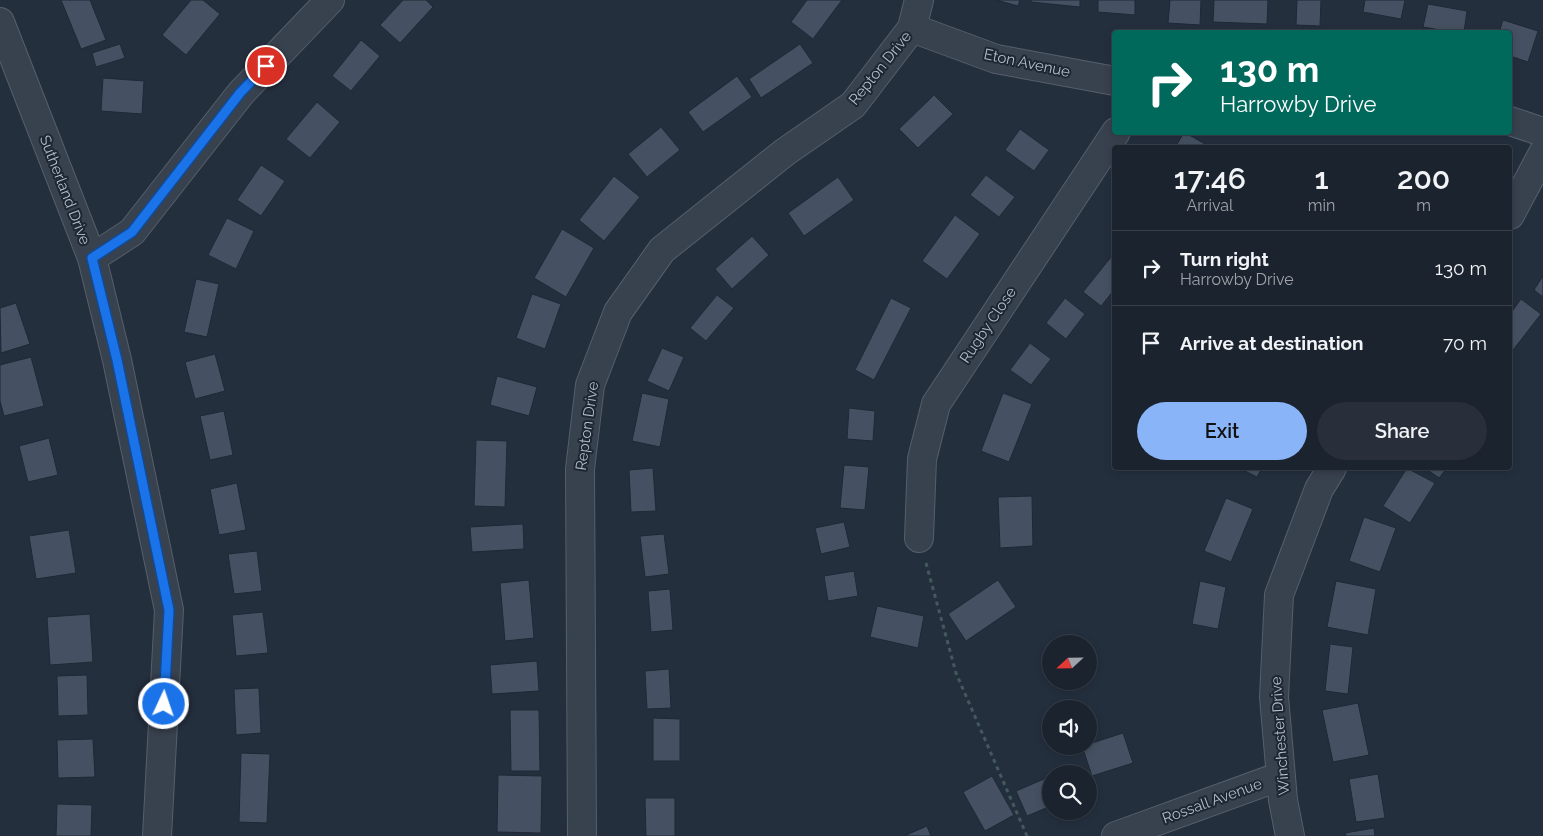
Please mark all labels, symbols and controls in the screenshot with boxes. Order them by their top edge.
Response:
street label: Repton Drive [845,27,915,109]
pin [245,45,287,87]
street label: Eton Avenue [982,45,1072,81]
text: 130 m [1220,49,1319,90]
icon: right [1137,50,1202,115]
icon: arrive [252,52,280,80]
text: Harrowby Drive [1220,91,1376,117]
street label: Sutherland Drive [36,133,94,247]
text: 17:46 [1174,161,1246,196]
text: 1 [1314,161,1329,196]
text: 200 [1397,161,1450,196]
text: Arrival [1186,196,1233,215]
text: min [1308,196,1335,215]
text: m [1416,196,1431,215]
text: Turn right [1180,248,1269,270]
icon: right [1137,254,1165,282]
text: 130 m [1435,257,1487,279]
text: Harrowby Drive [1180,270,1294,289]
street label: Rugby Close [956,283,1020,366]
icon: arrive [1137,329,1165,357]
text: Arrive at destination [1180,332,1364,354]
text: 70 m [1443,332,1487,354]
street label: Repton Drive [572,380,602,472]
button: Exit [1137,402,1307,460]
button: Share [1317,402,1487,460]
north arrow [1042,635,1098,690]
map controls [1042,635,1097,820]
street label: Winchester Drive [1267,676,1293,796]
position arrow [137,677,189,729]
button: sound [1042,700,1097,755]
button: search [1042,765,1097,820]
street label: Rossall Avenue [1160,775,1265,827]

